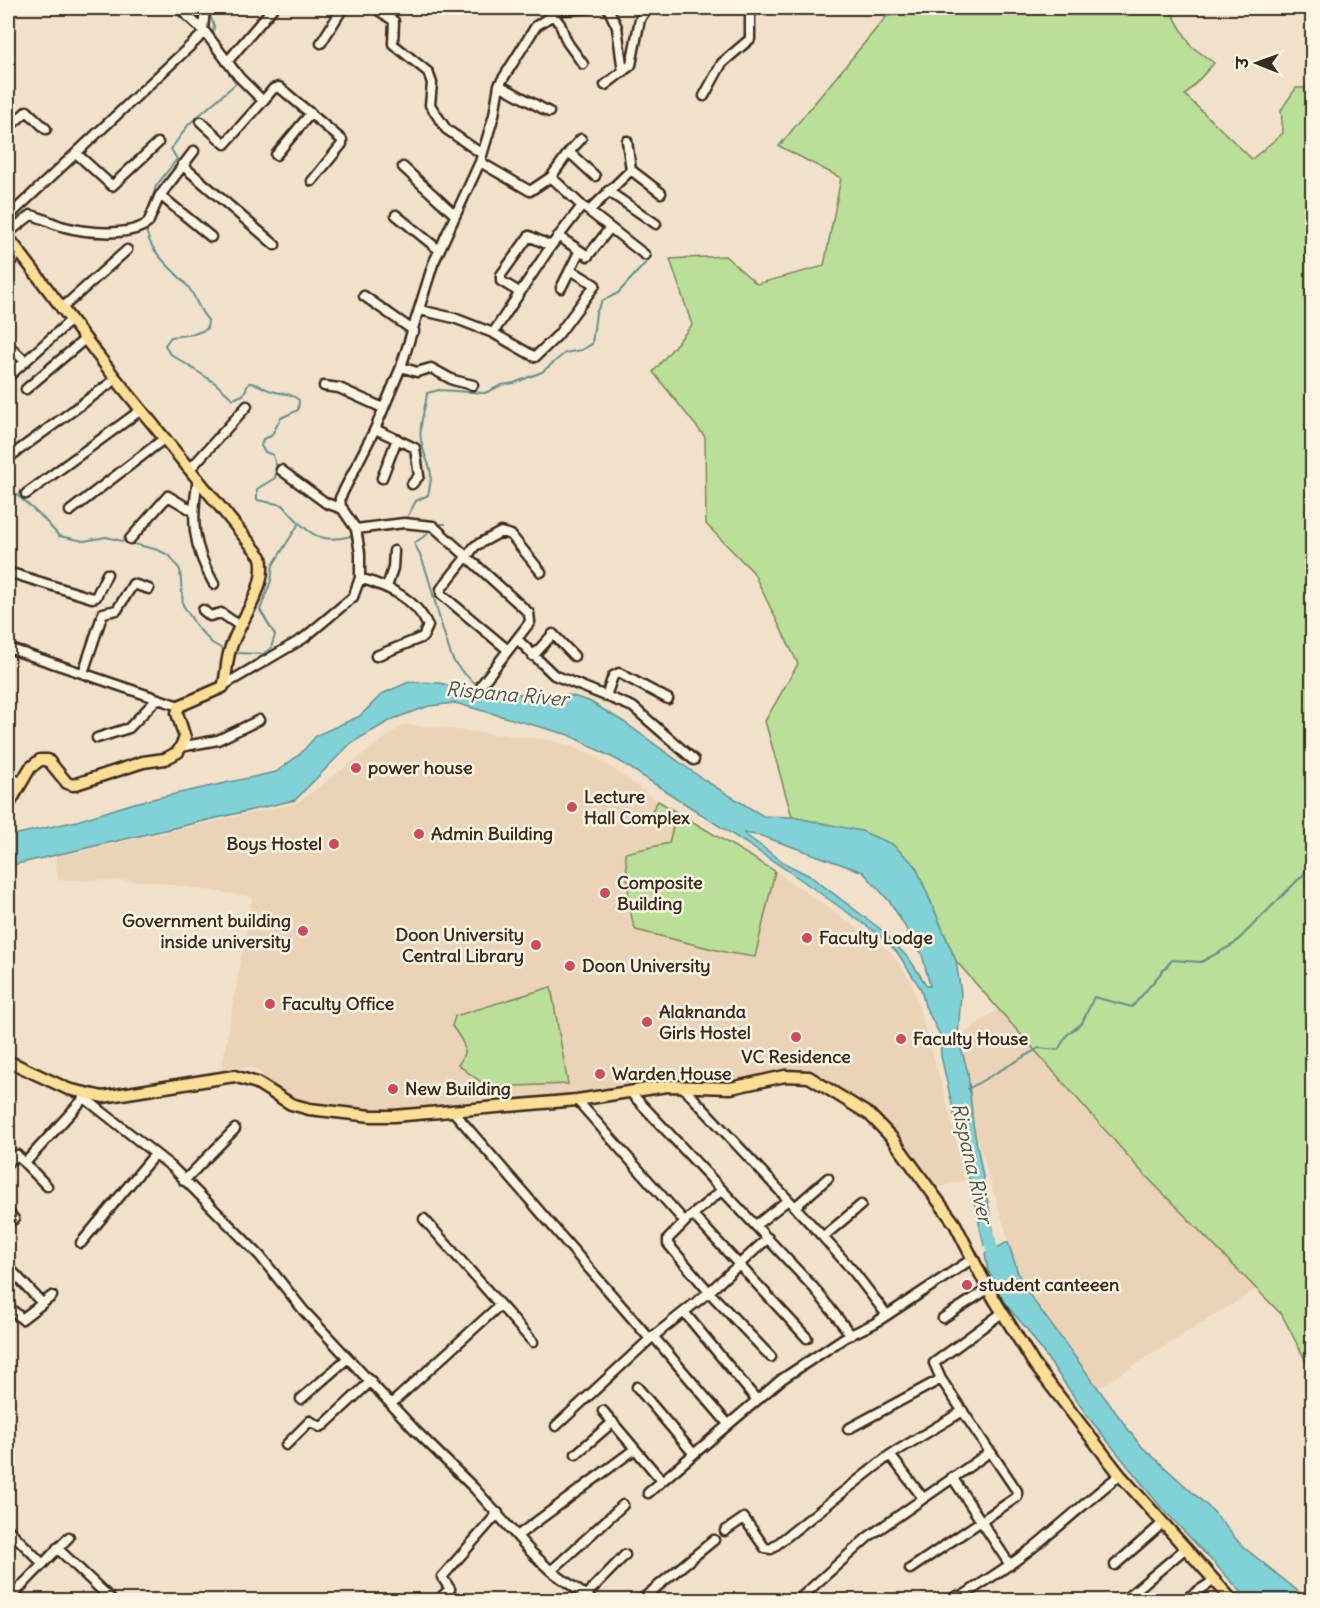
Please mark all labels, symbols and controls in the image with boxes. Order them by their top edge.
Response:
north arrow [1227,33,1287,93]
text: उ [1232,56,1252,70]
water label: Rispana River [445,676,572,712]
place label: power house [368,756,473,779]
marker: power house [349,761,363,775]
place label: Lecture Hall Complex [584,785,690,829]
marker: Lecture Hall Complex [565,800,579,814]
place label: Admin Building [431,822,553,845]
marker: Admin Building [412,827,426,841]
place label: Boys Hostel [227,832,322,855]
marker: Boys Hostel [327,837,341,851]
place label: Composite Building [617,871,703,915]
marker: Composite Building [598,886,612,900]
place label: Government building inside university [122,909,291,953]
place label: Doon University Central Library [395,923,524,967]
marker: Government building inside university [296,924,310,938]
place label: Faculty Lodge [819,926,933,949]
marker: Faculty Lodge [800,931,814,945]
marker: Doon University Central Library [529,938,543,952]
place label: Doon University [582,954,711,977]
marker: Doon University [563,959,577,973]
place label: Faculty Office [282,992,394,1015]
marker: Faculty Office [263,997,277,1011]
place label: Alaknanda Girls Hostel [659,1000,751,1044]
marker: Alaknanda Girls Hostel [640,1015,654,1029]
place label: Faculty House [913,1027,1029,1050]
marker: VC Residence [789,1030,803,1044]
marker: Faculty House [894,1032,908,1046]
place label: VC Residence [741,1045,851,1068]
place label: Warden House [612,1062,732,1085]
marker: Warden House [593,1067,607,1081]
place label: New Building [405,1077,511,1100]
marker: New Building [386,1082,400,1096]
water label: Rispana River [947,1100,999,1228]
place label: student canteeen [979,1273,1120,1296]
marker: student canteeen [960,1278,974,1292]

